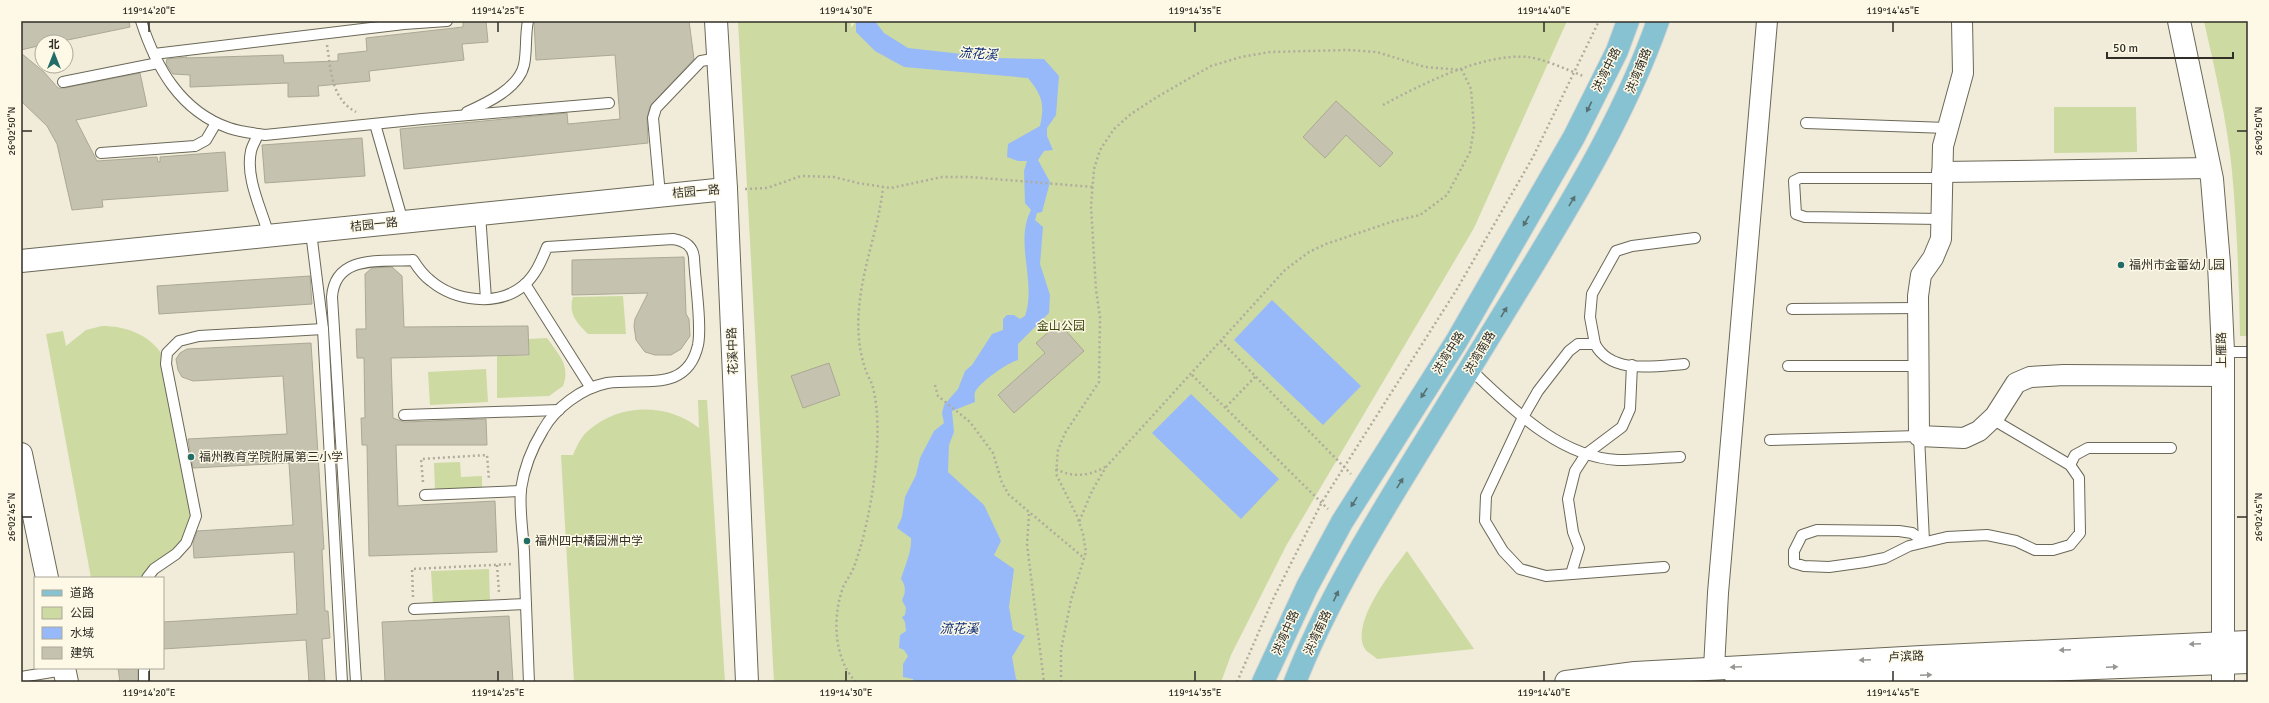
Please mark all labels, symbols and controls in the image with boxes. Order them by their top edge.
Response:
text: 119°14'20"E [122,5,176,17]
text: 119°14'25"E [471,5,525,17]
text: 119°14'30"E [819,5,873,17]
text: 119°14'35"E [1168,5,1222,17]
text: 119°14'40"E [1517,5,1571,17]
text: 119°14'45"E [1866,5,1920,17]
north arrow [34,34,74,74]
scale bar [2107,34,2233,60]
text: 北 [49,38,60,51]
text: 50 m [2113,41,2138,56]
water label: 流花溪 [958,45,1000,63]
street label: 洪湾中路 [1590,45,1624,95]
street label: 洪湾南路 [1623,46,1655,96]
one-way arrow [1586,102,1592,113]
text: 26°02'50"N [6,107,18,155]
text: 26°02'50"N [2253,107,2265,155]
street label: 桔园一路 [671,182,721,202]
one-way arrow [1568,195,1575,207]
street label: 桔园一路 [349,215,399,235]
one-way arrow [1522,215,1529,227]
place label: 福州市金蕾幼儿园 [2129,258,2225,273]
marker: 福州市金蕾幼儿园 [2116,260,2126,270]
one-way arrow [1501,307,1508,318]
park label: 金山公园 [1037,319,1085,334]
street label: 花溪中路 [725,327,741,375]
street label: 洪湾中路 [1430,329,1468,377]
street label: 洪湾南路 [1461,329,1499,377]
street label: 上雁路 [2214,332,2230,368]
one-way arrow [1420,387,1427,399]
place label: 福州教育学院附属第三小学 [199,450,343,465]
marker: 福州教育学院附属第三小学 [186,452,196,462]
one-way arrow [1396,477,1403,489]
text: 26°02'45"N [6,493,18,541]
text: 26°02'45"N [2253,493,2265,541]
one-way arrow [1350,496,1357,508]
place label: 福州四中橘园洲中学 [535,534,643,549]
marker: 福州四中橘园洲中学 [522,536,532,546]
legend [34,577,164,669]
text: 道路 [70,586,94,601]
one-way arrow [1333,590,1339,602]
text: 公园 [70,606,94,621]
street label: 洪湾中路 [1269,608,1303,658]
street label: 洪湾南路 [1301,608,1335,658]
water label: 流花溪 [939,621,980,637]
text: 水域 [70,626,94,641]
one-way arrow [2189,641,2201,648]
text: 建筑 [70,646,94,661]
one-way arrow [2059,647,2071,654]
street label: 卢滨路 [1888,649,1924,665]
one-way arrow [1859,656,1871,663]
one-way arrow [1729,664,1742,670]
one-way arrow [2106,664,2118,671]
one-way arrow [1920,671,1932,678]
text: 119°14'20"E [122,687,176,699]
text: 119°14'25"E [471,687,525,699]
text: 119°14'30"E [819,687,873,699]
text: 119°14'35"E [1168,687,1222,699]
text: 119°14'40"E [1517,687,1571,699]
text: 119°14'45"E [1866,687,1920,699]

